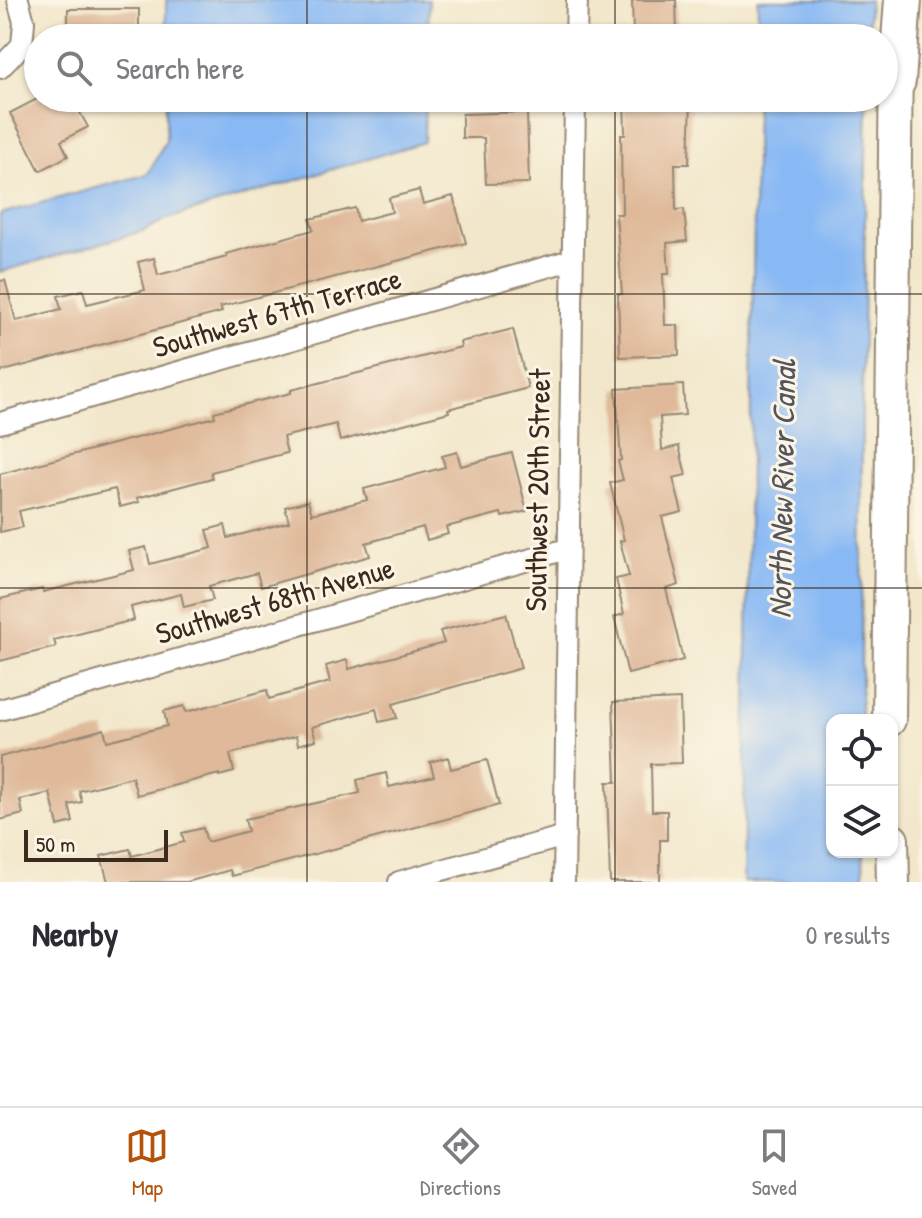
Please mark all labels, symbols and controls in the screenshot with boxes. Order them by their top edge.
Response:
search box [24,24,898,112]
icon: search [52,46,96,90]
text: Search here [116,48,244,88]
street label: Southwest 67th Terrace [148,257,406,367]
water label: North New River Canal [758,358,805,619]
street label: Southwest 20th Street [515,368,559,612]
street label: Southwest 68th Avenue [151,547,399,653]
map controls [826,714,898,858]
button: locate [826,714,898,786]
button: layers [826,786,898,858]
scale bar [24,826,168,862]
text: 50 m [36,829,75,859]
text: Nearby [32,911,118,957]
text: 0 results [806,917,890,952]
tab: Map [125,1124,169,1202]
tab: Directions [420,1124,501,1202]
tab: Saved [752,1124,797,1202]

